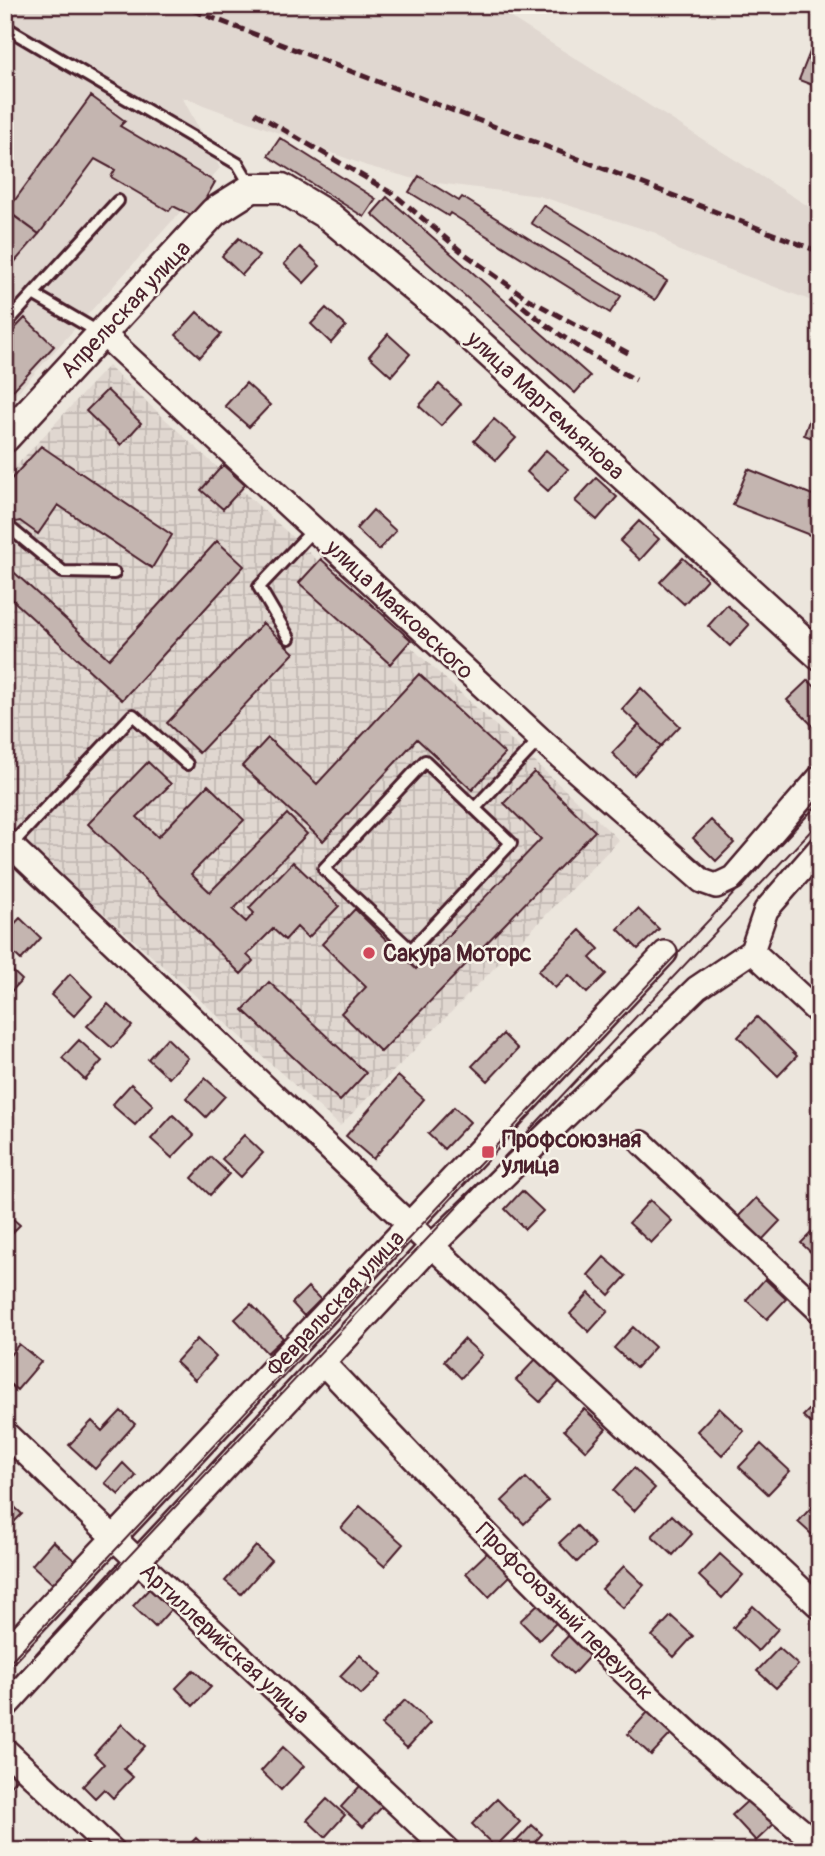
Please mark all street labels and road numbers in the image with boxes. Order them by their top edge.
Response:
street label: Апрельская улица [54,234,197,385]
street label: улица Мартемьянова [460,324,631,486]
street label: улица Маяковского [319,533,480,685]
street label: Февральская улица [260,1224,411,1383]
street label: Профсоюзный переулок [470,1516,660,1707]
street label: Артиллерийская улица [133,1557,316,1730]

